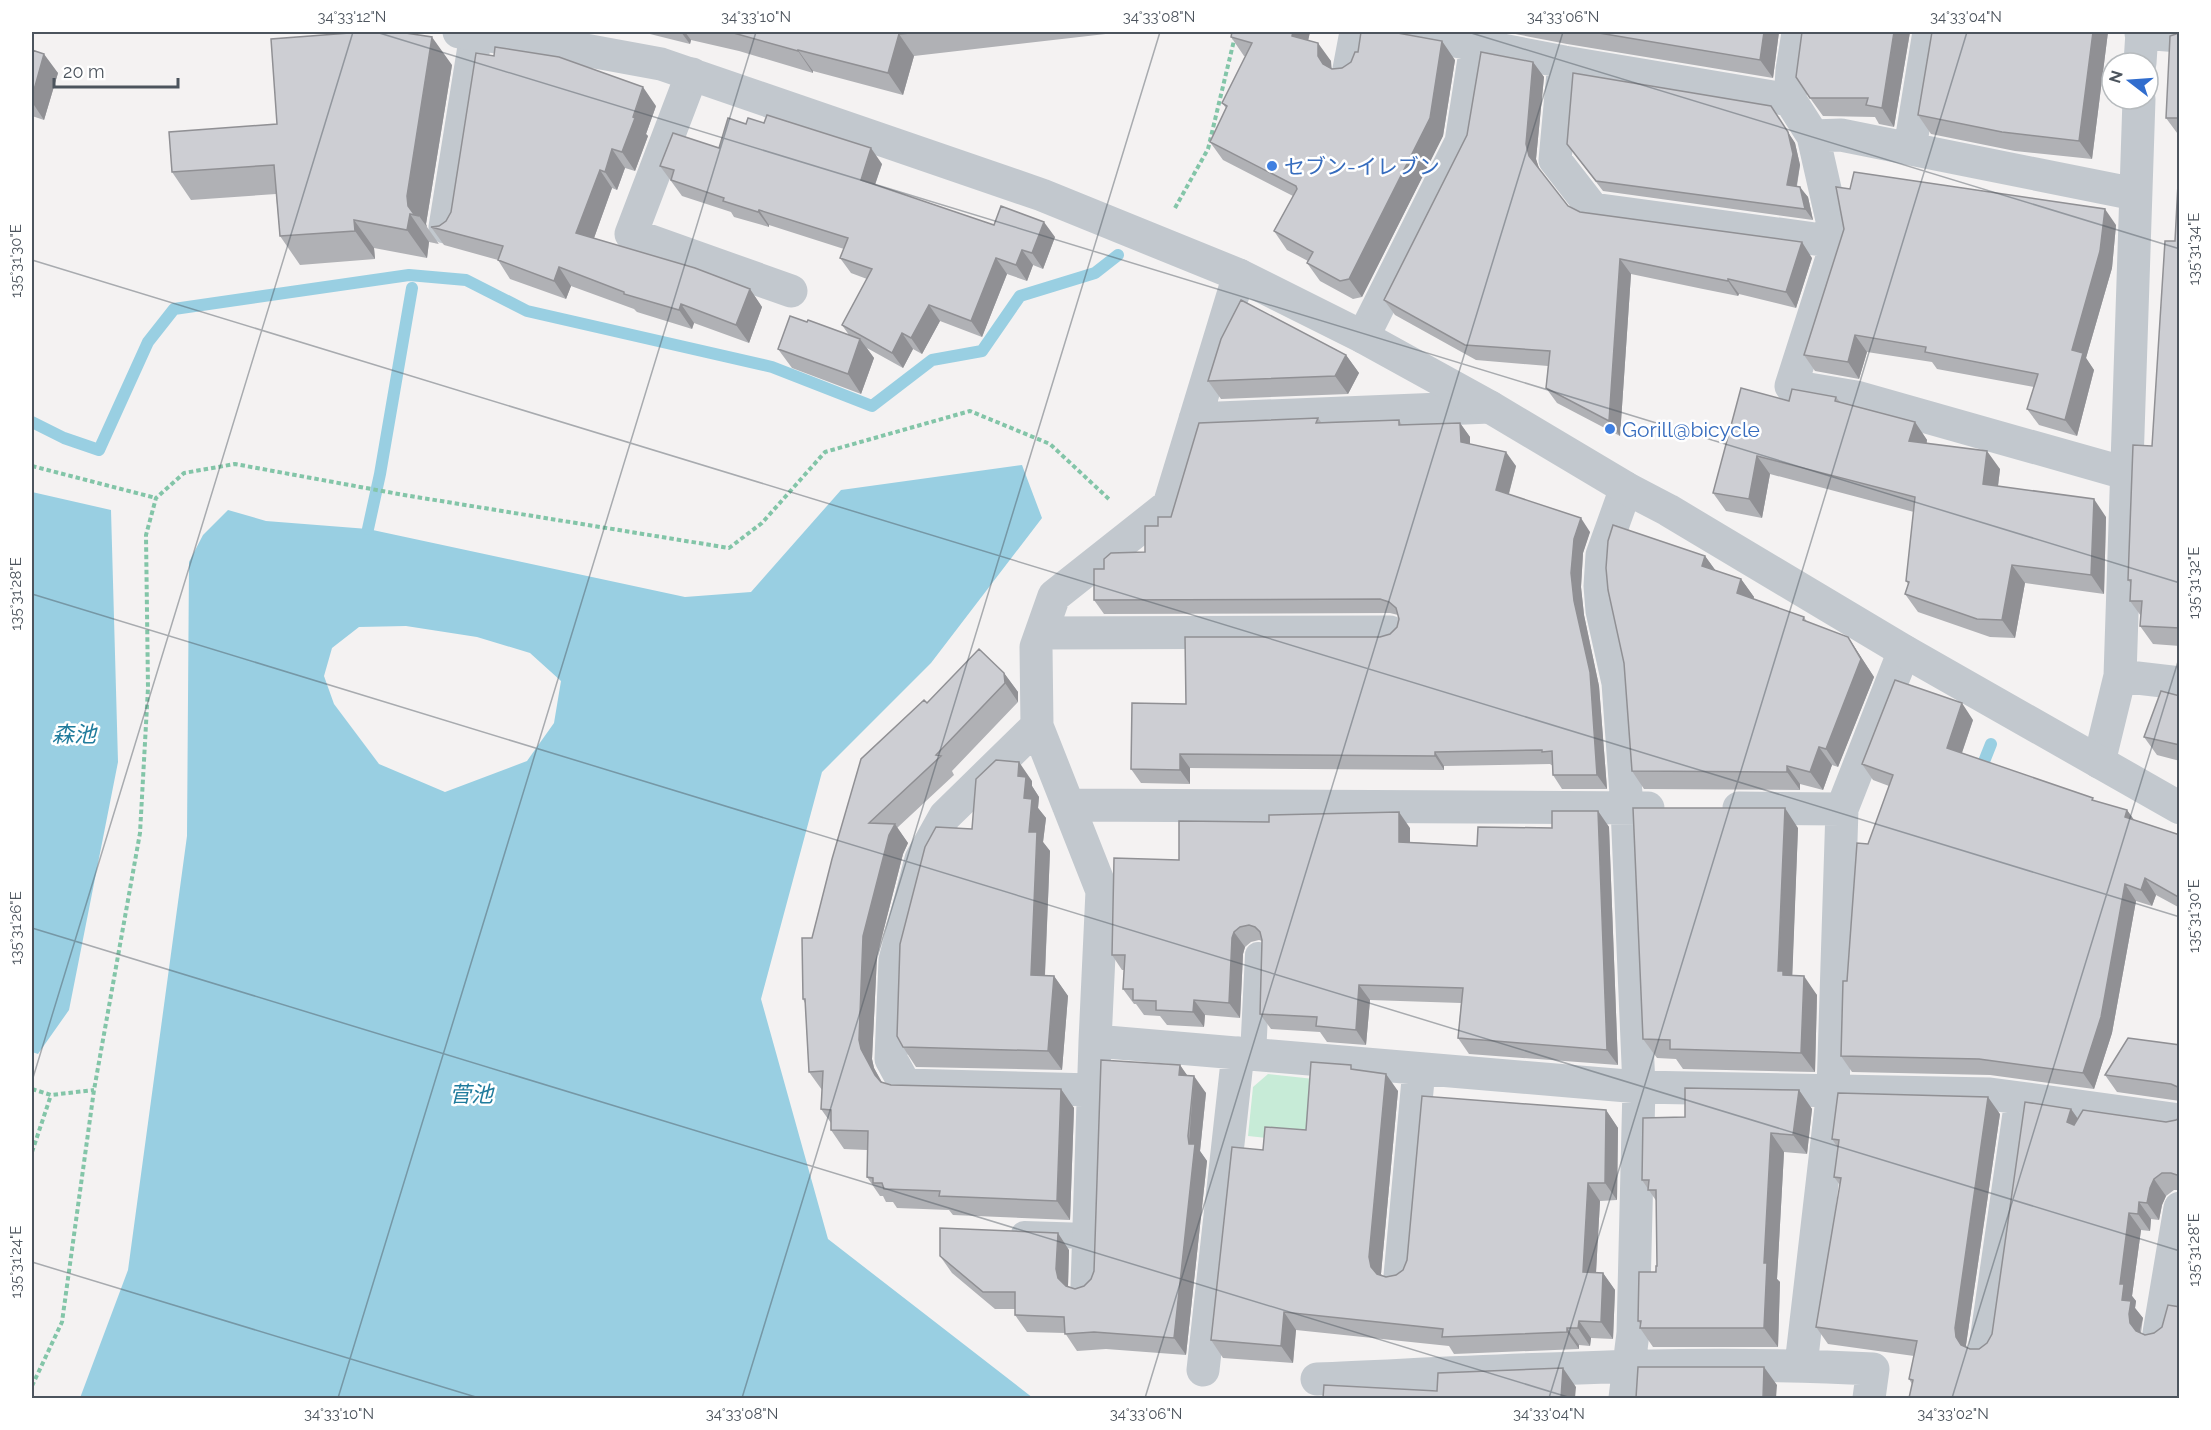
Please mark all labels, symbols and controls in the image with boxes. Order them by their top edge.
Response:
text: 34°33'12"N [318,8,386,26]
text: 34°33'10"N [721,8,791,26]
text: 34°33'08"N [1123,8,1195,26]
text: 34°33'06"N [1527,8,1599,26]
text: 34°33'04"N [1930,8,2002,26]
scale bar [54,51,178,89]
north arrow [2100,51,2160,111]
text: 20 m [63,61,105,82]
text: N [2105,68,2127,85]
place label: セブン-イレブン [1284,154,1440,179]
marker: セブン-イレブン [1265,159,1279,173]
text: 135°31'34"E [2185,213,2203,285]
text: 135°31'30"E [7,224,25,298]
place label: Gorill@bicycle [1622,417,1760,442]
marker: Gorill@bicycle [1603,422,1617,436]
text: 135°31'32"E [2185,547,2203,619]
text: 135°31'28"E [7,557,25,631]
water label: 森池 [52,721,98,747]
text: 135°31'30"E [2185,879,2203,953]
text: 135°31'26"E [7,891,25,965]
water label: 菅池 [449,1081,495,1107]
text: 135°31'28"E [2185,1213,2203,1287]
text: 135°31'24"E [7,1226,25,1298]
text: 34°33'10"N [304,1405,374,1423]
text: 34°33'08"N [706,1405,778,1423]
text: 34°33'06"N [1110,1405,1182,1423]
text: 34°33'04"N [1513,1405,1585,1423]
text: 34°33'02"N [1917,1405,1989,1423]

